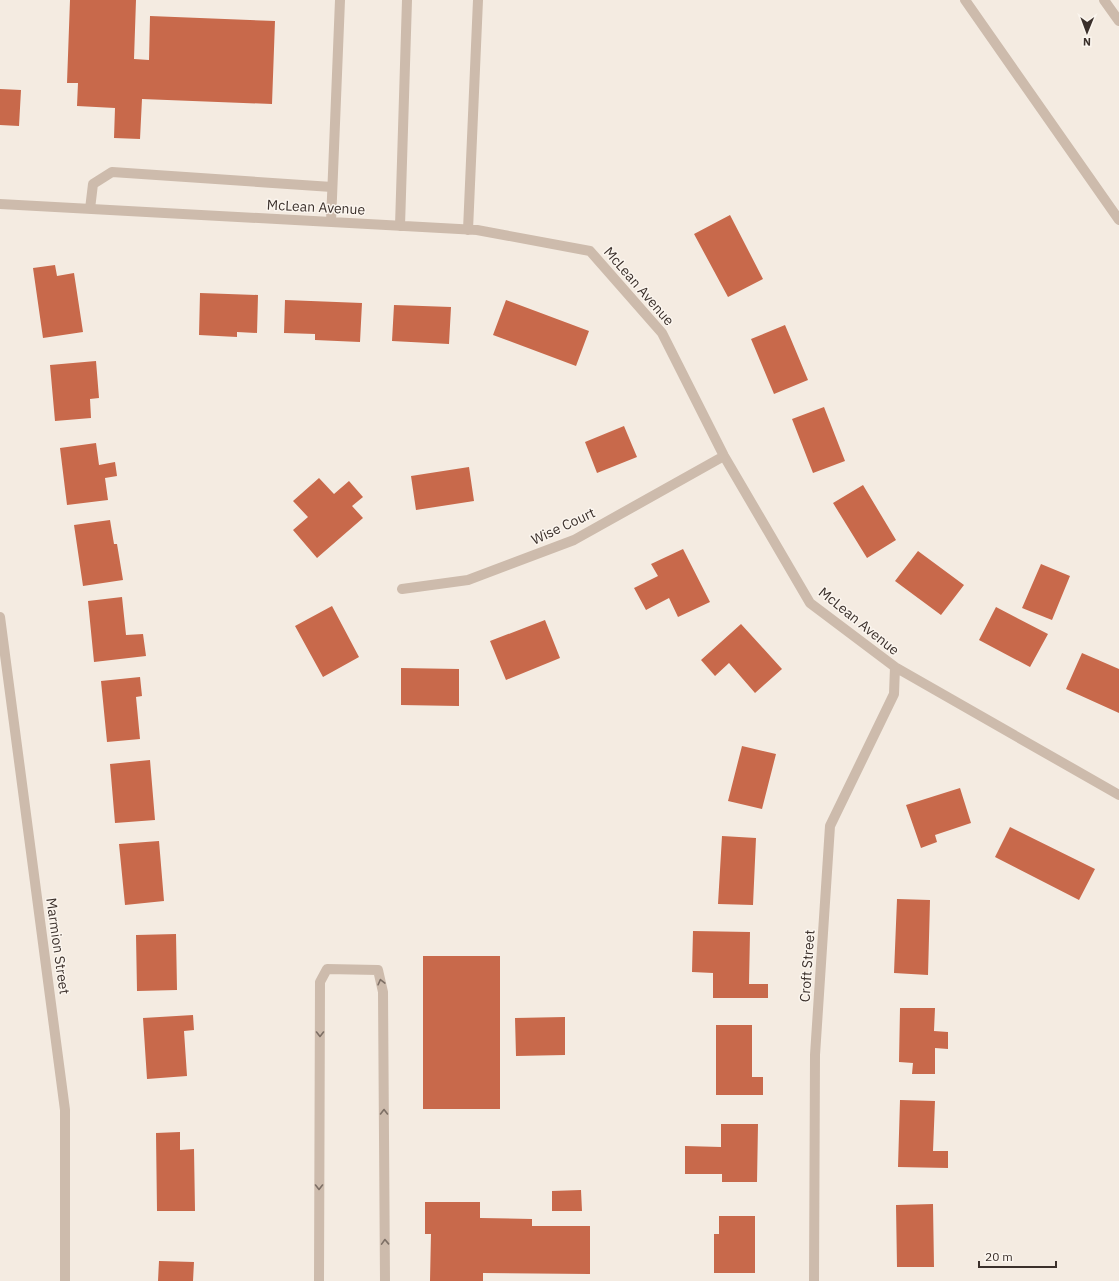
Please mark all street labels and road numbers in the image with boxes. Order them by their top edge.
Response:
street label: McLean Avenue [266,195,366,219]
street label: McLean Avenue [600,243,678,329]
street label: Wise Court [528,503,598,549]
street label: McLean Avenue [815,583,903,659]
street label: Marmion Street [42,897,74,995]
street label: Croft Street [795,929,819,1003]

